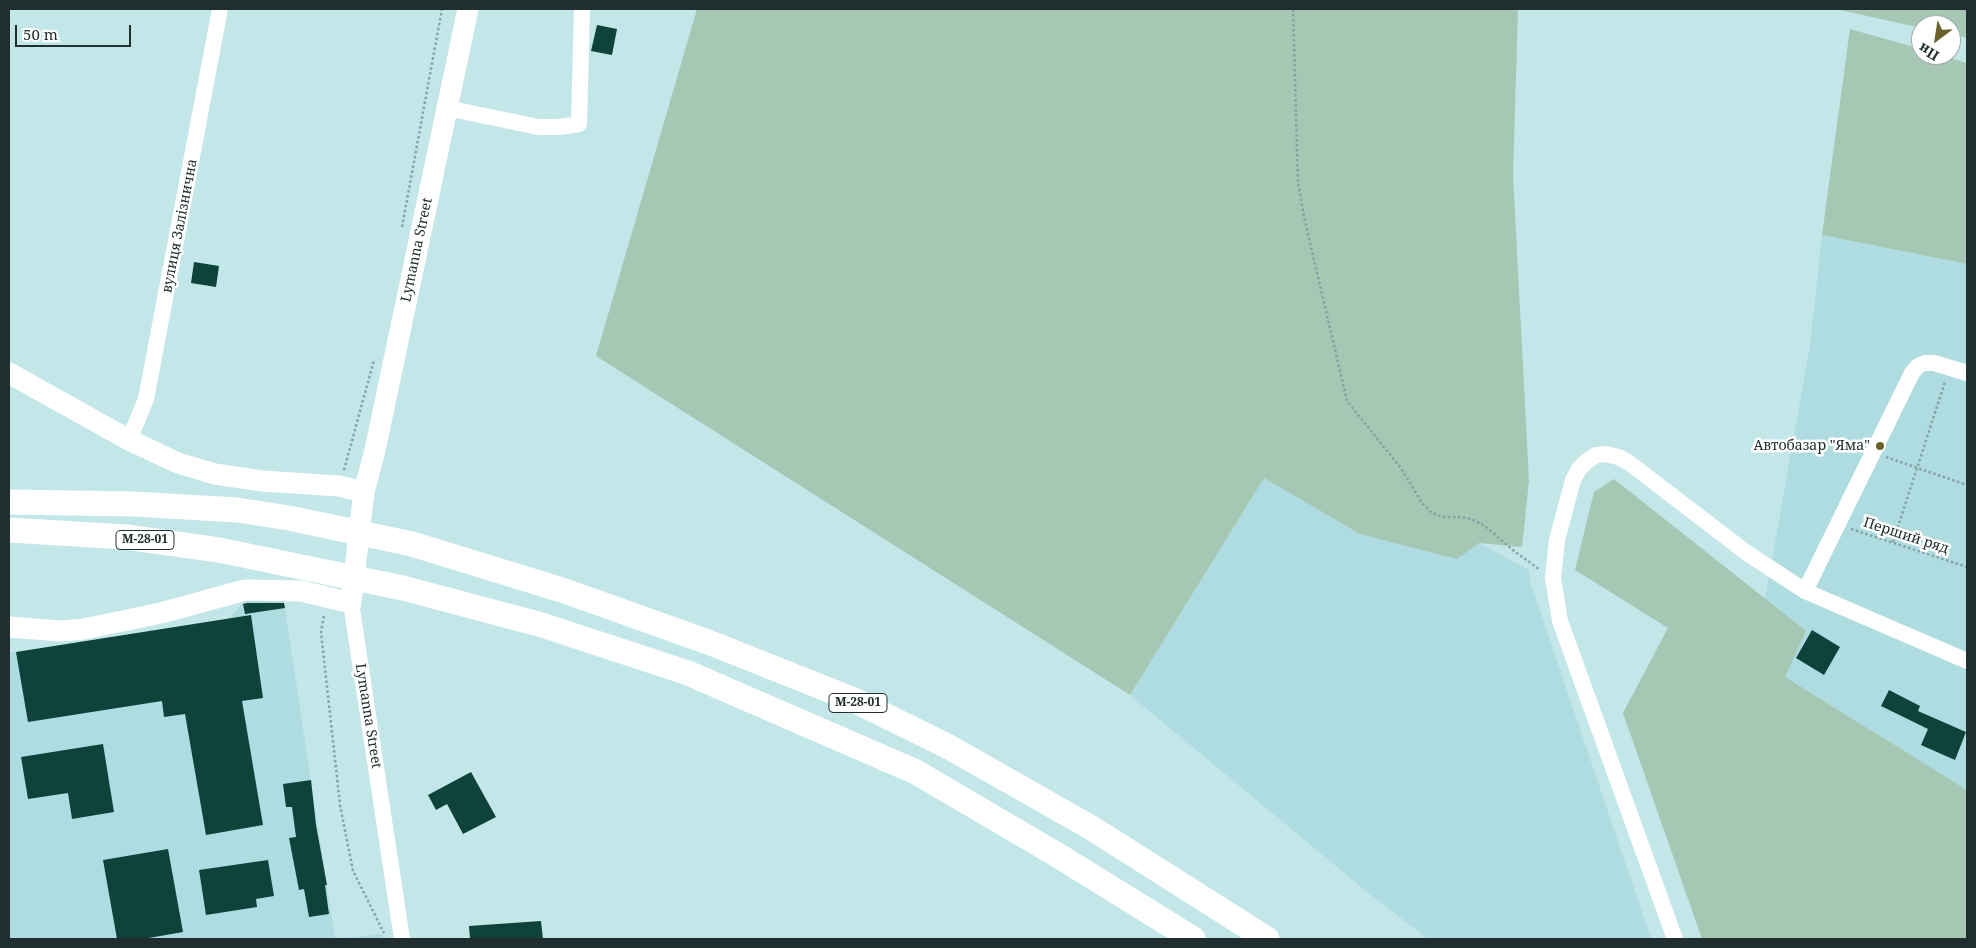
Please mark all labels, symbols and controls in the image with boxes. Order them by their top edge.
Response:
scale bar [18,15,134,47]
north arrow [1911,15,1961,65]
text: 50 m [23,24,58,44]
text: Пн [1915,39,1942,66]
street label: вулиця Залізнична [159,158,201,294]
street label: Lymanna Street [398,196,436,304]
place label: Автобазар "Яма" [1753,438,1870,454]
marker: Автобазар "Яма" [1874,440,1886,452]
street label: Перший ряд [1861,514,1951,558]
road number: М-28-01 [116,530,174,550]
street label: Lymanna Street [351,662,385,770]
road number: М-28-01 [829,694,887,712]

